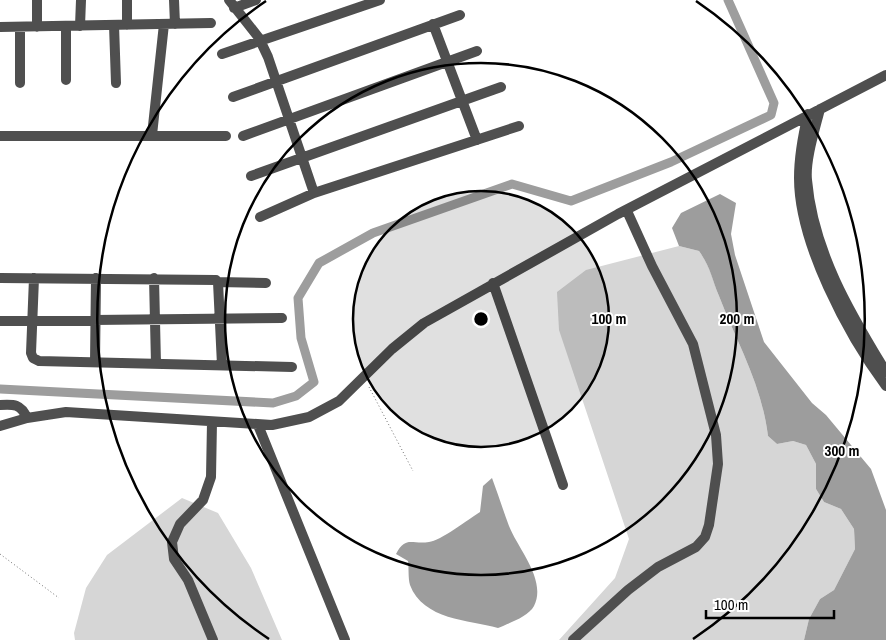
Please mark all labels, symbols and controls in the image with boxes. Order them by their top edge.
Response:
text: 100 m [592,308,626,329]
text: 200 m [720,308,754,329]
centre of rings [472,310,490,328]
text: 300 m [825,440,859,461]
scale bar [706,588,834,620]
text: 100 m [714,594,748,615]

